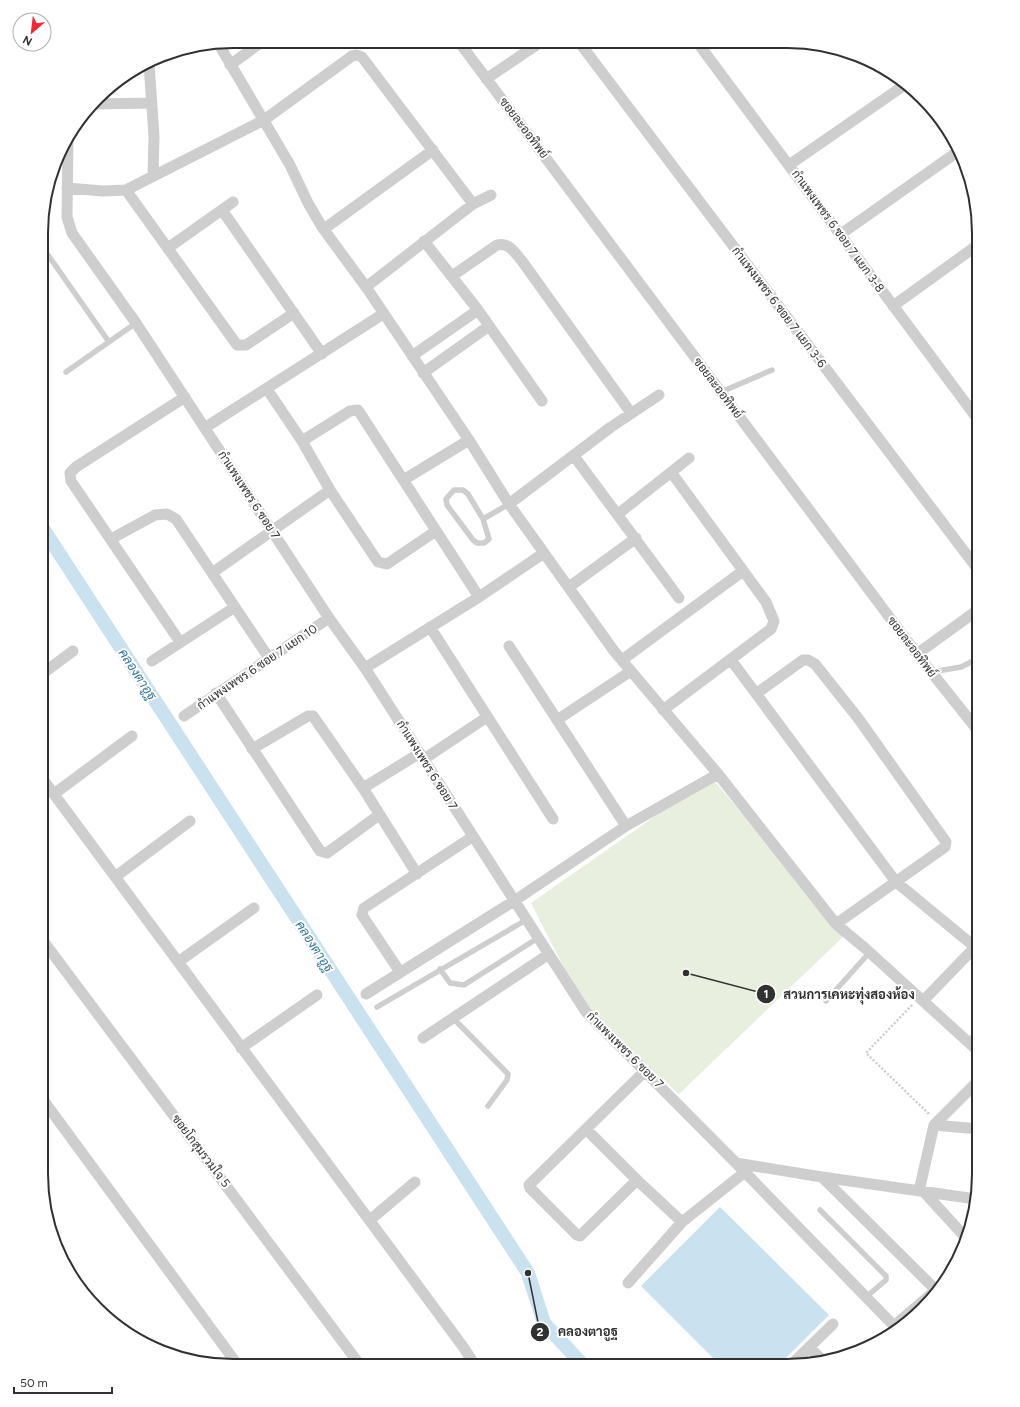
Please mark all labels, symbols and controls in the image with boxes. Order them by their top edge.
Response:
north arrow [12,12,52,52]
text: N [21,33,34,48]
street label: ซอยละออทิพย์ [497,94,552,161]
street label: กำแพงเพชร 6 ซอย 7 แยก 3-8 [789,167,887,295]
street label: กำแพงเพชร 6 ซอย 7 แยก 3-6 [729,244,829,370]
street label: ซอยละออทิพย์ [691,354,746,421]
street label: กำแพงเพชร 6 ซอย 7 [215,448,283,542]
street label: ซอยละออทิพย์ [885,613,940,680]
street label: กำแพงเพชร 6 ซอย 7 แยก 10 [194,621,320,712]
water label: คลองตาอูฐ [114,646,160,704]
street label: กำแพงเพชร 6 ซอย 7 [394,718,460,813]
water label: คลองตาอูฐ [291,918,337,976]
callout: สวนการเคหะทุ่งสองห้อง [756,981,923,1006]
text: สวนการเคหะทุ่งสองห้อง [783,986,915,1005]
text: 1 [763,987,769,1001]
street label: กำแพงเพชร 6 ซอย 7 [584,1009,667,1092]
street label: ซอยโกสุมรวมใจ 5 [167,1111,234,1191]
callout: คลองตาอูฐ [530,1319,626,1344]
text: คลองตาอูฐ [558,1324,618,1342]
text: 2 [537,1325,544,1339]
scale bar [14,1369,112,1395]
text: 50 m [20,1376,48,1390]

